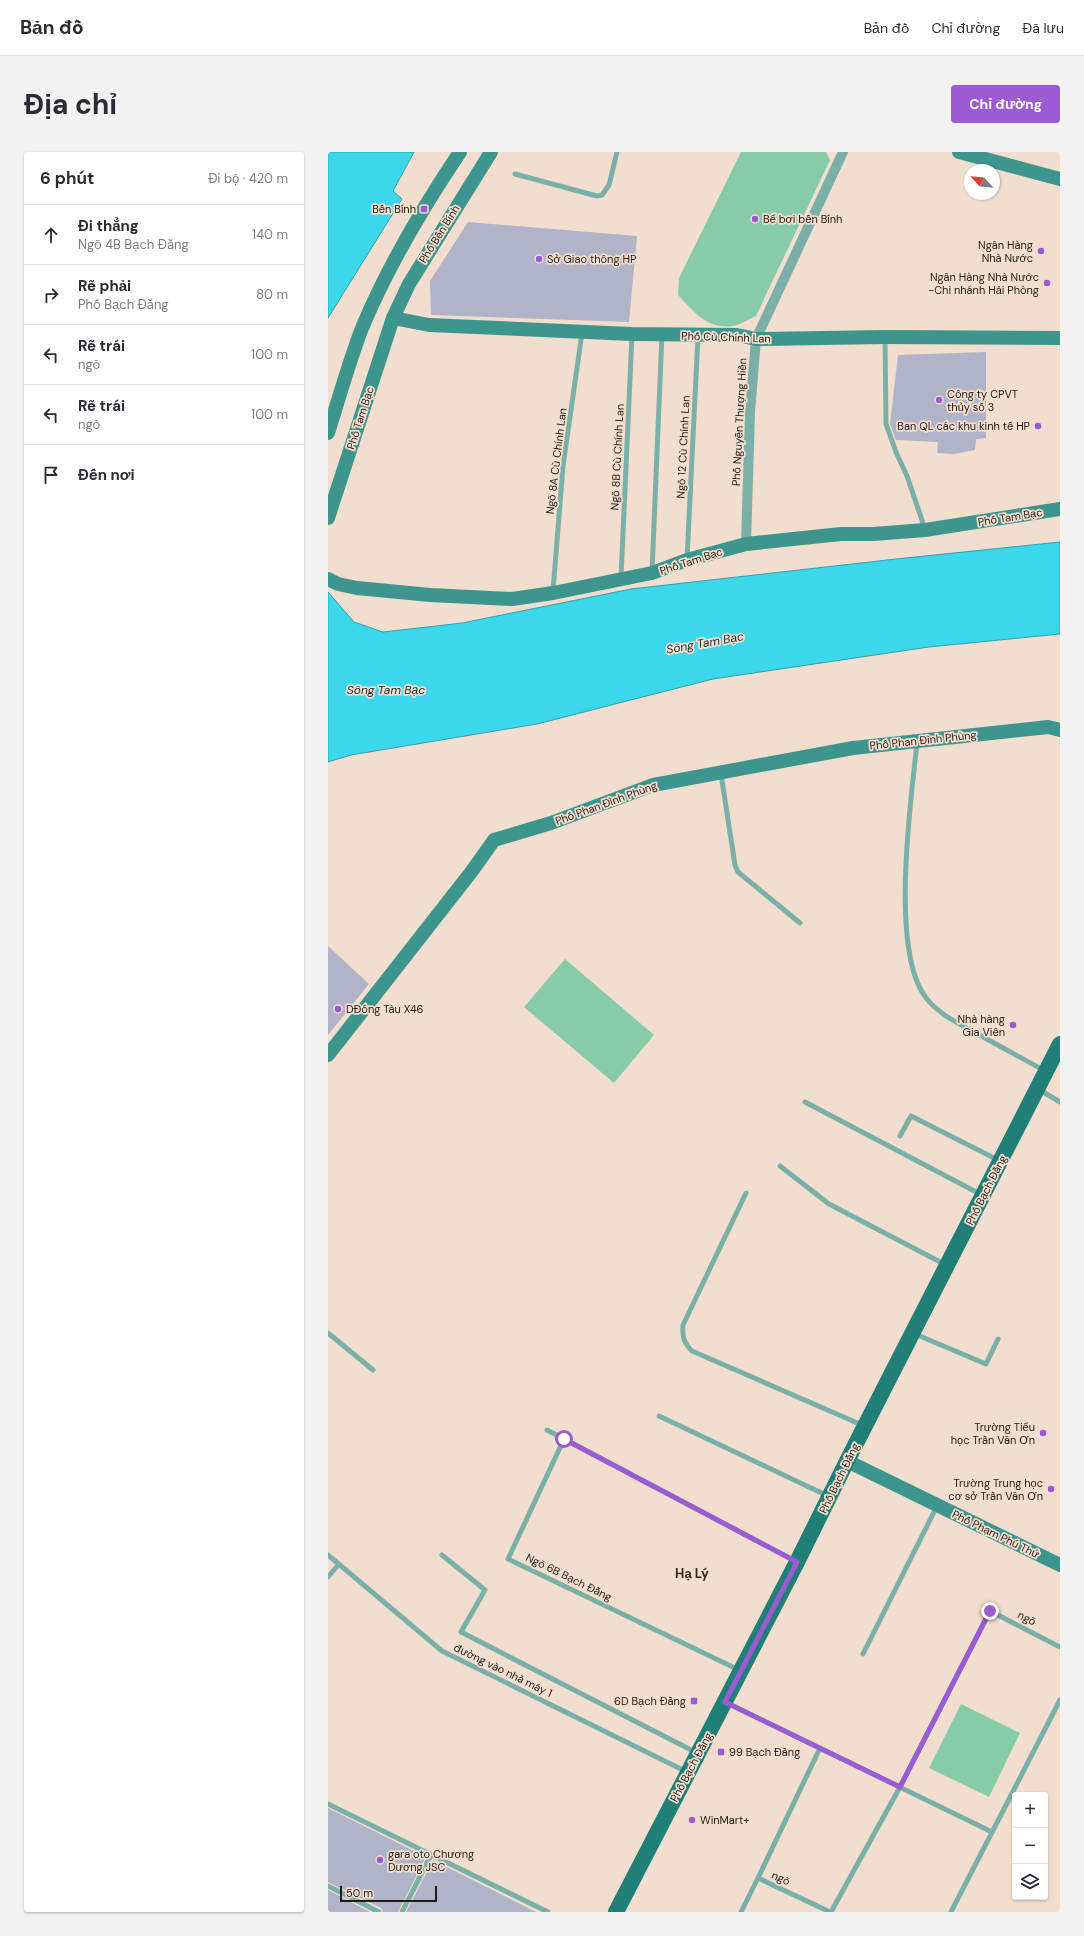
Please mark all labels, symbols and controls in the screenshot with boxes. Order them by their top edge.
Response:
text: Bản đồ [20,15,83,40]
text: Bản đồ [864,19,909,37]
text: Chỉ đường [931,19,1000,37]
text: Đã lưu [1022,19,1064,37]
button: Chỉ đường [951,85,1060,123]
text: Địa chỉ [24,86,117,123]
north arrow [964,164,1000,200]
text: 6 phút [40,167,94,189]
text: Đi bộ · 420 m [208,170,288,187]
place label: Bến Bính [372,202,416,216]
street label: Phố Bến Bính [416,202,462,266]
marker: Bến Bính [419,204,429,214]
place label: Bể bơi bến Bính [763,212,842,226]
marker: Bể bơi bến Bính [750,214,760,224]
text: Đi thẳng [78,216,139,236]
icon: ahead [40,224,62,246]
text: 140 m [252,226,288,243]
text: Ngõ 4B Bạch Đằng [78,236,189,253]
place label: Ngân Hàng Nhà Nước [978,238,1033,265]
marker: Ngân Hàng Nhà Nước [1036,246,1046,256]
place label: Sở Giao thông HP [547,252,636,266]
marker: Sở Giao thông HP [534,254,544,264]
place label: Ngân Hàng Nhà Nước -Chi nhánh Hải Phòng [928,270,1039,297]
text: Rẽ phải [78,276,131,296]
marker: Ngân Hàng Nhà Nước -Chi nhánh Hải Phòng [1042,278,1052,288]
icon: right [40,284,62,306]
text: 80 m [256,286,288,303]
text: Phố Bạch Đằng [78,296,169,313]
street label: Phố Cù Chính Lan [681,328,771,346]
text: Rẽ trái [78,336,125,356]
icon: left [40,344,62,366]
text: 100 m [251,346,288,363]
text: ngõ [78,356,100,373]
street label: Phố Nguyễn Thượng Hiền [729,358,749,486]
street label: Phố Tam Bạc [343,385,377,451]
place label: Công ty CPVT thủy số 3 [947,387,1018,414]
street label: Ngõ 12 Cù Chính Lan [673,395,693,499]
marker: Công ty CPVT thủy số 3 [934,395,944,405]
text: Rẽ trái [78,396,125,416]
street label: Ngõ 8B Cù Chính Lan [607,403,627,511]
icon: left [40,404,62,426]
text: 100 m [251,406,288,423]
street label: Ngõ 8A Cù Chính Lan [543,407,569,515]
text: ngõ [78,416,100,433]
place label: Ban QL các khu kinh tế HP [897,419,1030,433]
marker: Ban QL các khu kinh tế HP [1033,421,1043,431]
icon: arrive [40,464,62,486]
text: Đến nơi [78,465,135,485]
street label: Phố Tam Bạc [977,505,1043,529]
street label: Phố Tam Bạc [658,544,724,578]
water label: Sông Tam Bạc [665,628,745,658]
water label: Sông Tam Bạc [347,682,425,698]
street label: Phố Phan Đình Phùng [869,727,977,753]
street label: Phố Phan Đình Phùng [553,778,659,828]
place label: DĐóng Tàu X46 [346,1002,424,1016]
marker: DĐóng Tàu X46 [333,1004,343,1014]
place label: Nhà hàng Gia Viên [957,1012,1005,1039]
marker: Nhà hàng Gia Viên [1008,1020,1018,1030]
street label: Phố Bạch Đằng [962,1153,1010,1227]
place label: Trường Tiểu học Trần Văn Ơn [951,1420,1035,1447]
marker: Trường Tiểu học Trần Văn Ơn [1038,1428,1048,1438]
route start [555,1430,573,1448]
street label: Phố Bạch Đằng [816,1440,862,1516]
place label: Trường Trung học cơ sở Trần Văn Ơn [948,1476,1043,1503]
marker: Trường Trung học cơ sở Trần Văn Ơn [1046,1484,1056,1494]
street label: Phố Phạm Phú Thứ [950,1507,1043,1562]
street label: Ngõ 6B Bạch Đằng [524,1550,614,1604]
district label: Hạ Lý [675,1565,709,1582]
route end [981,1602,999,1620]
street label: ngõ [1015,1608,1039,1628]
street label: đường vào nhà máy 1 [451,1640,555,1700]
place label: 6D Bạch Đằng [614,1694,686,1708]
marker: 6D Bạch Đằng [689,1696,699,1706]
street label: Phố Bạch Đằng [667,1730,715,1804]
place label: 99 Bạch Đằng [729,1745,800,1759]
marker: 99 Bạch Đằng [716,1747,726,1757]
map controls [1012,1792,1048,1900]
button: + [1012,1792,1048,1828]
place label: WinMart+ [700,1813,749,1827]
marker: WinMart+ [687,1815,697,1825]
button: − [1012,1828,1048,1864]
place label: gara oto Chương Dương JSC [388,1847,474,1874]
marker: gara oto Chương Dương JSC [375,1855,385,1865]
button: layers [1012,1864,1048,1900]
street label: ngõ [770,1868,792,1888]
scale bar [340,1884,437,1903]
text: 50 m [346,1886,373,1900]

